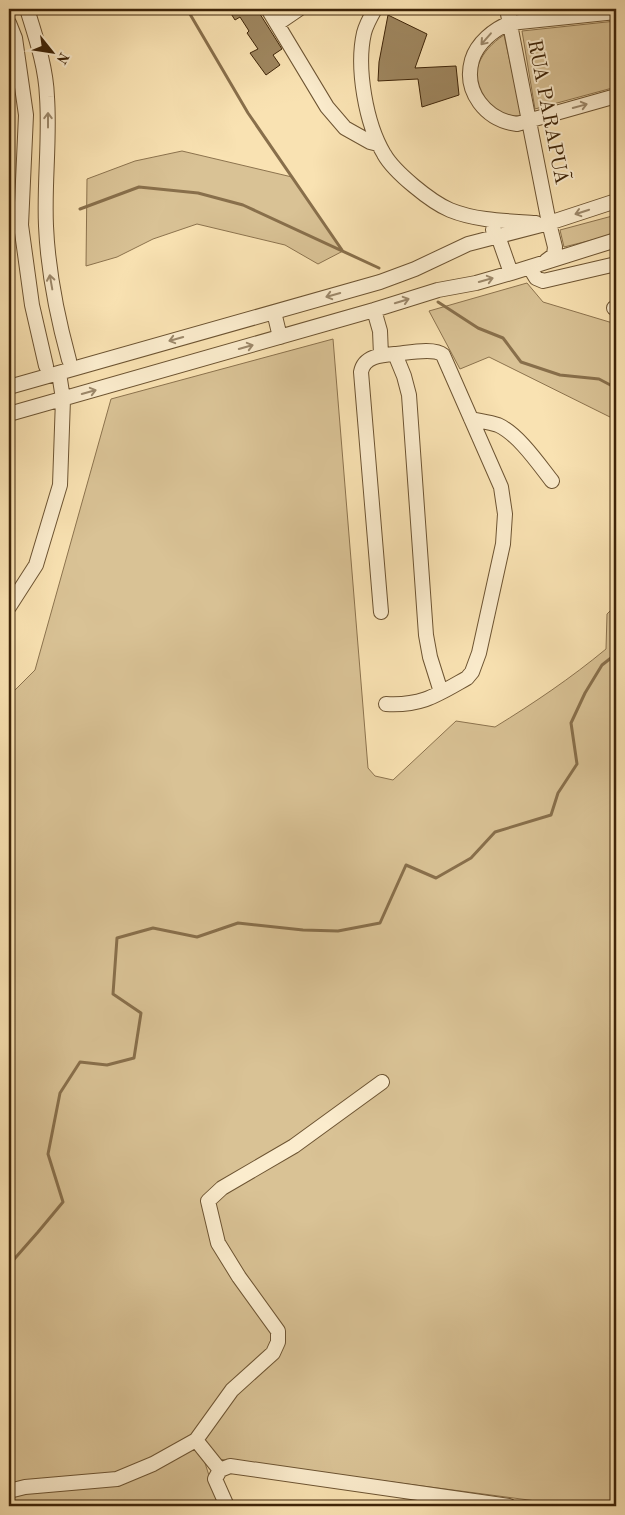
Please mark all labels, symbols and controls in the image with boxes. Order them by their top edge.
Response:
north arrow [28,28,78,78]
one-way arrow [481,33,492,46]
street label: RUA PARAPUÃ [523,37,574,186]
text: N [54,50,71,66]
one-way arrow [571,101,587,110]
one-way arrow [43,112,53,128]
one-way arrow [575,207,591,217]
one-way arrow [46,275,56,291]
one-way arrow [478,275,494,284]
one-way arrow [325,291,341,300]
one-way arrow [393,296,409,306]
one-way arrow [169,335,185,344]
one-way arrow [237,341,253,351]
one-way arrow [81,386,97,396]

